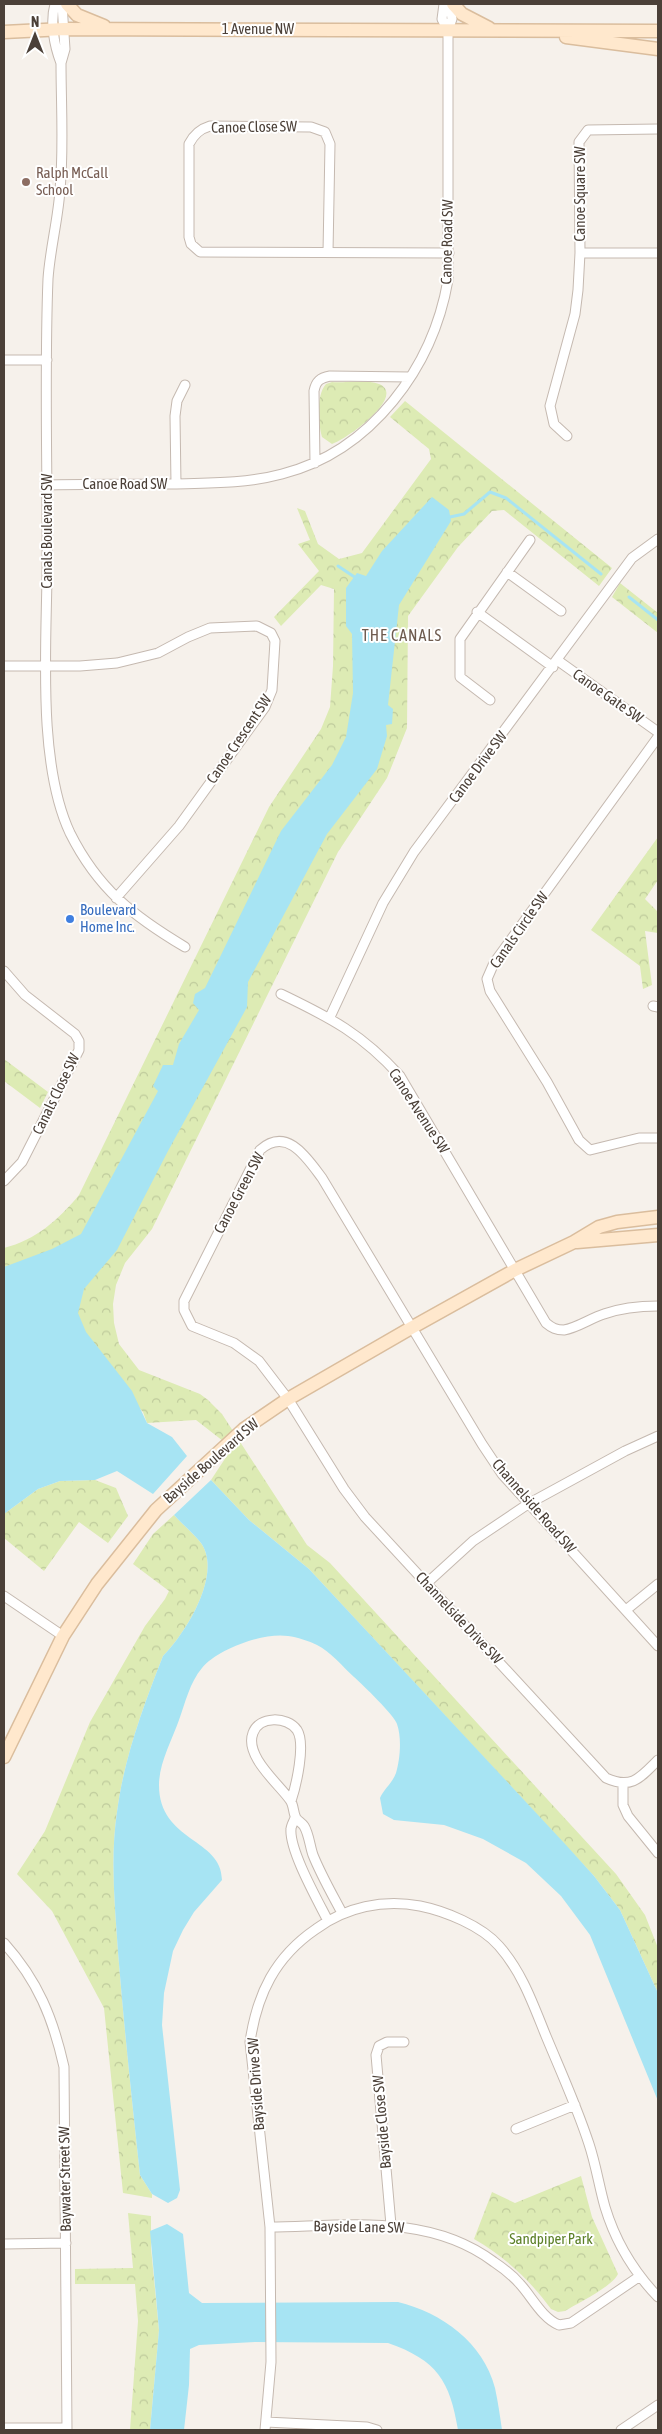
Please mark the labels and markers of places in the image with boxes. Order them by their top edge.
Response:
place label: Ralph McCall School [36,164,108,198]
marker: Ralph McCall School [20,176,32,188]
place label: Boulevard Home Inc. [80,901,136,935]
marker: Boulevard Home Inc. [64,913,76,925]

